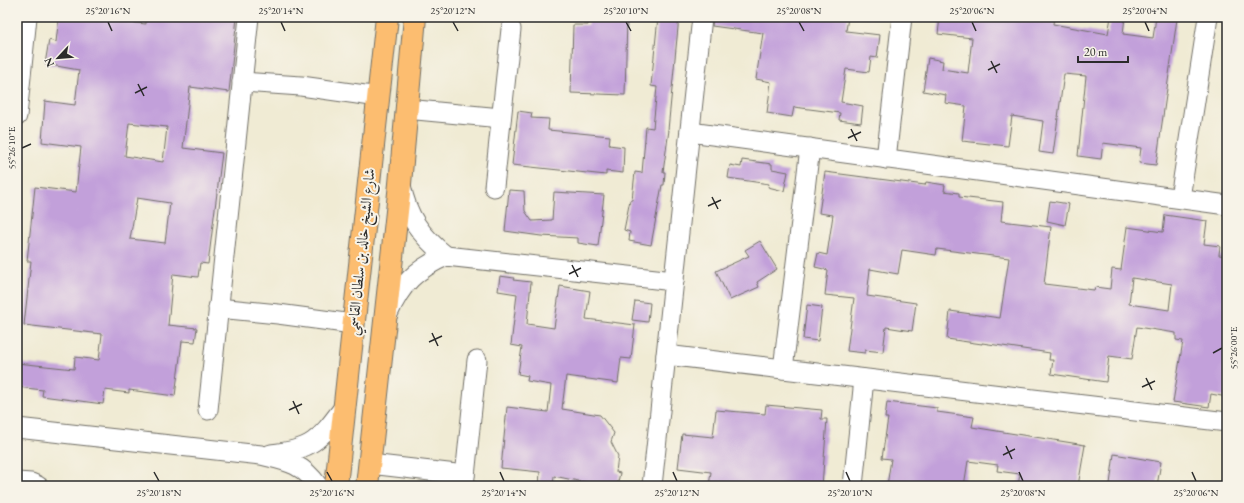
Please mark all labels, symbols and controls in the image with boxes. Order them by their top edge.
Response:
text: 25°20'16"N [86,4,131,17]
text: 25°20'14"N [259,4,304,17]
text: 25°20'12"N [431,4,476,17]
text: 25°20'10"N [604,4,649,17]
text: 25°20'08"N [777,4,822,17]
text: 25°20'06"N [950,4,995,17]
text: 25°20'04"N [1123,4,1168,17]
north arrow [38,38,78,78]
scale bar [1078,38,1128,64]
text: 20 m [1084,44,1108,60]
text: N [41,55,57,69]
text: 55°26'10"E [5,126,18,169]
street label: شارع الشيخ خالد بن سلطان القاسمي [342,167,384,337]
text: 55°26'00"E [1227,326,1240,369]
text: 25°20'18"N [137,486,182,499]
text: 25°20'16"N [310,486,355,499]
text: 25°20'14"N [482,486,527,499]
text: 25°20'12"N [655,486,700,499]
text: 25°20'10"N [828,486,873,499]
text: 25°20'08"N [1001,486,1046,499]
text: 25°20'06"N [1174,486,1219,499]

